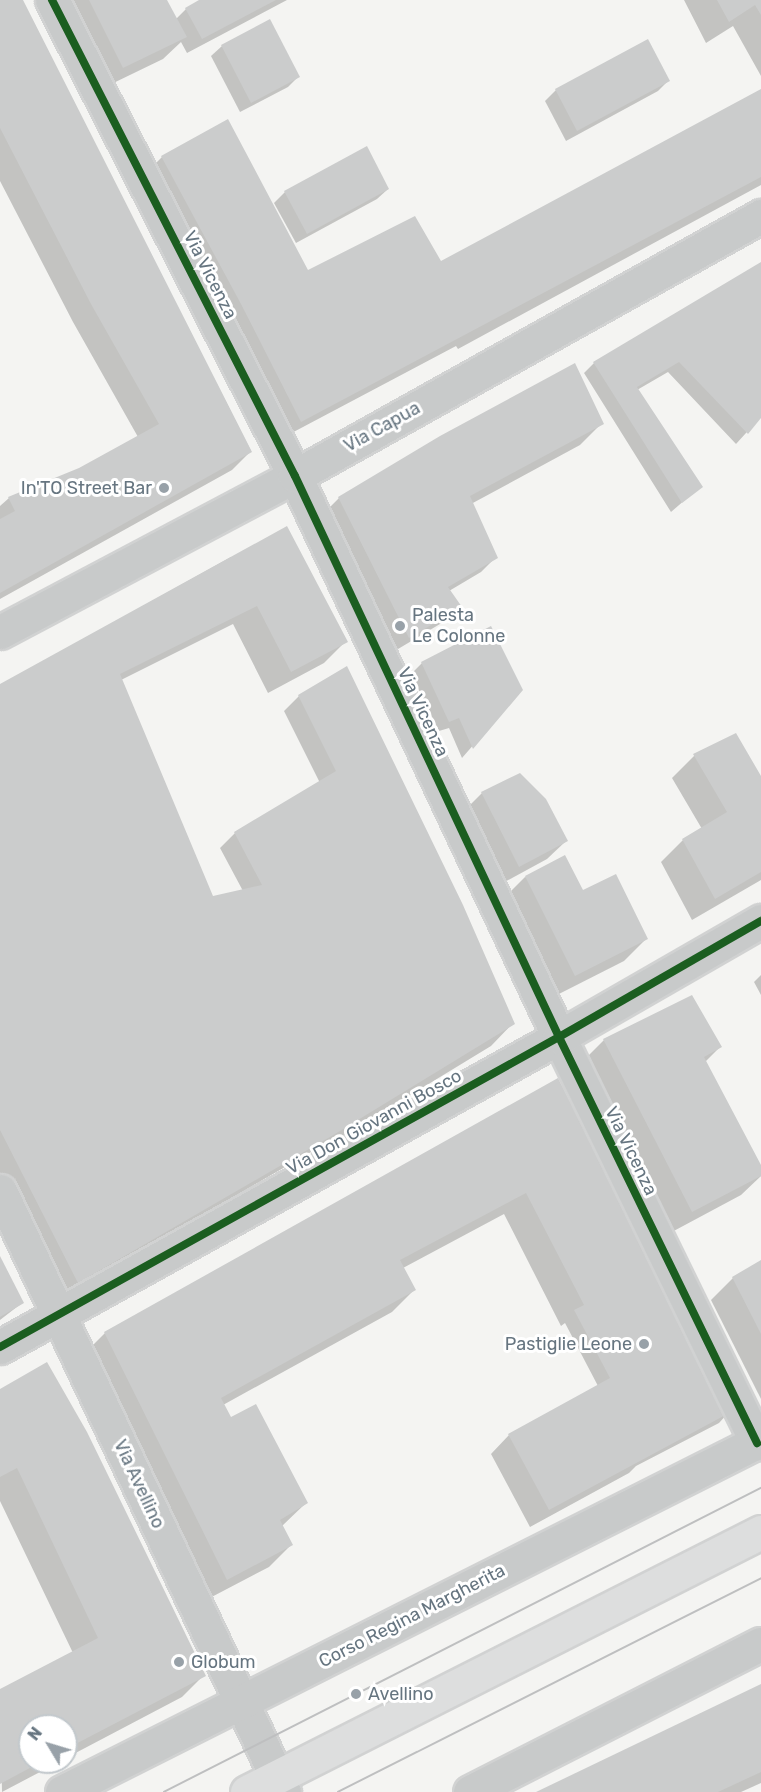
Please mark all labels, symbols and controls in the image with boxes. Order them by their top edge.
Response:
street label: Via Vicenza [178,227,242,323]
street label: Via Capua [340,397,424,457]
place label: In'TO Street Bar [21,477,152,499]
marker: In'TO Street Bar [157,481,171,495]
place label: Palesta Le Colonne [412,605,505,648]
marker: Palesta Le Colonne [393,619,407,633]
street label: Via Vicenza [393,664,453,760]
street label: Via Don Giovanni Bosco [283,1065,465,1179]
street label: Via Vicenza [600,1103,662,1199]
place label: Pastiglie Leone [505,1333,632,1355]
marker: Pastiglie Leone [637,1337,651,1351]
street label: Via Avellino [109,1436,169,1532]
street label: Corso Regina Margherita [315,1560,509,1672]
place label: Globum [191,1651,256,1673]
marker: Globum [172,1655,186,1669]
place label: Avellino [368,1683,434,1705]
marker: Avellino [349,1687,363,1701]
north arrow [18,1714,78,1774]
text: N [24,1723,46,1744]

